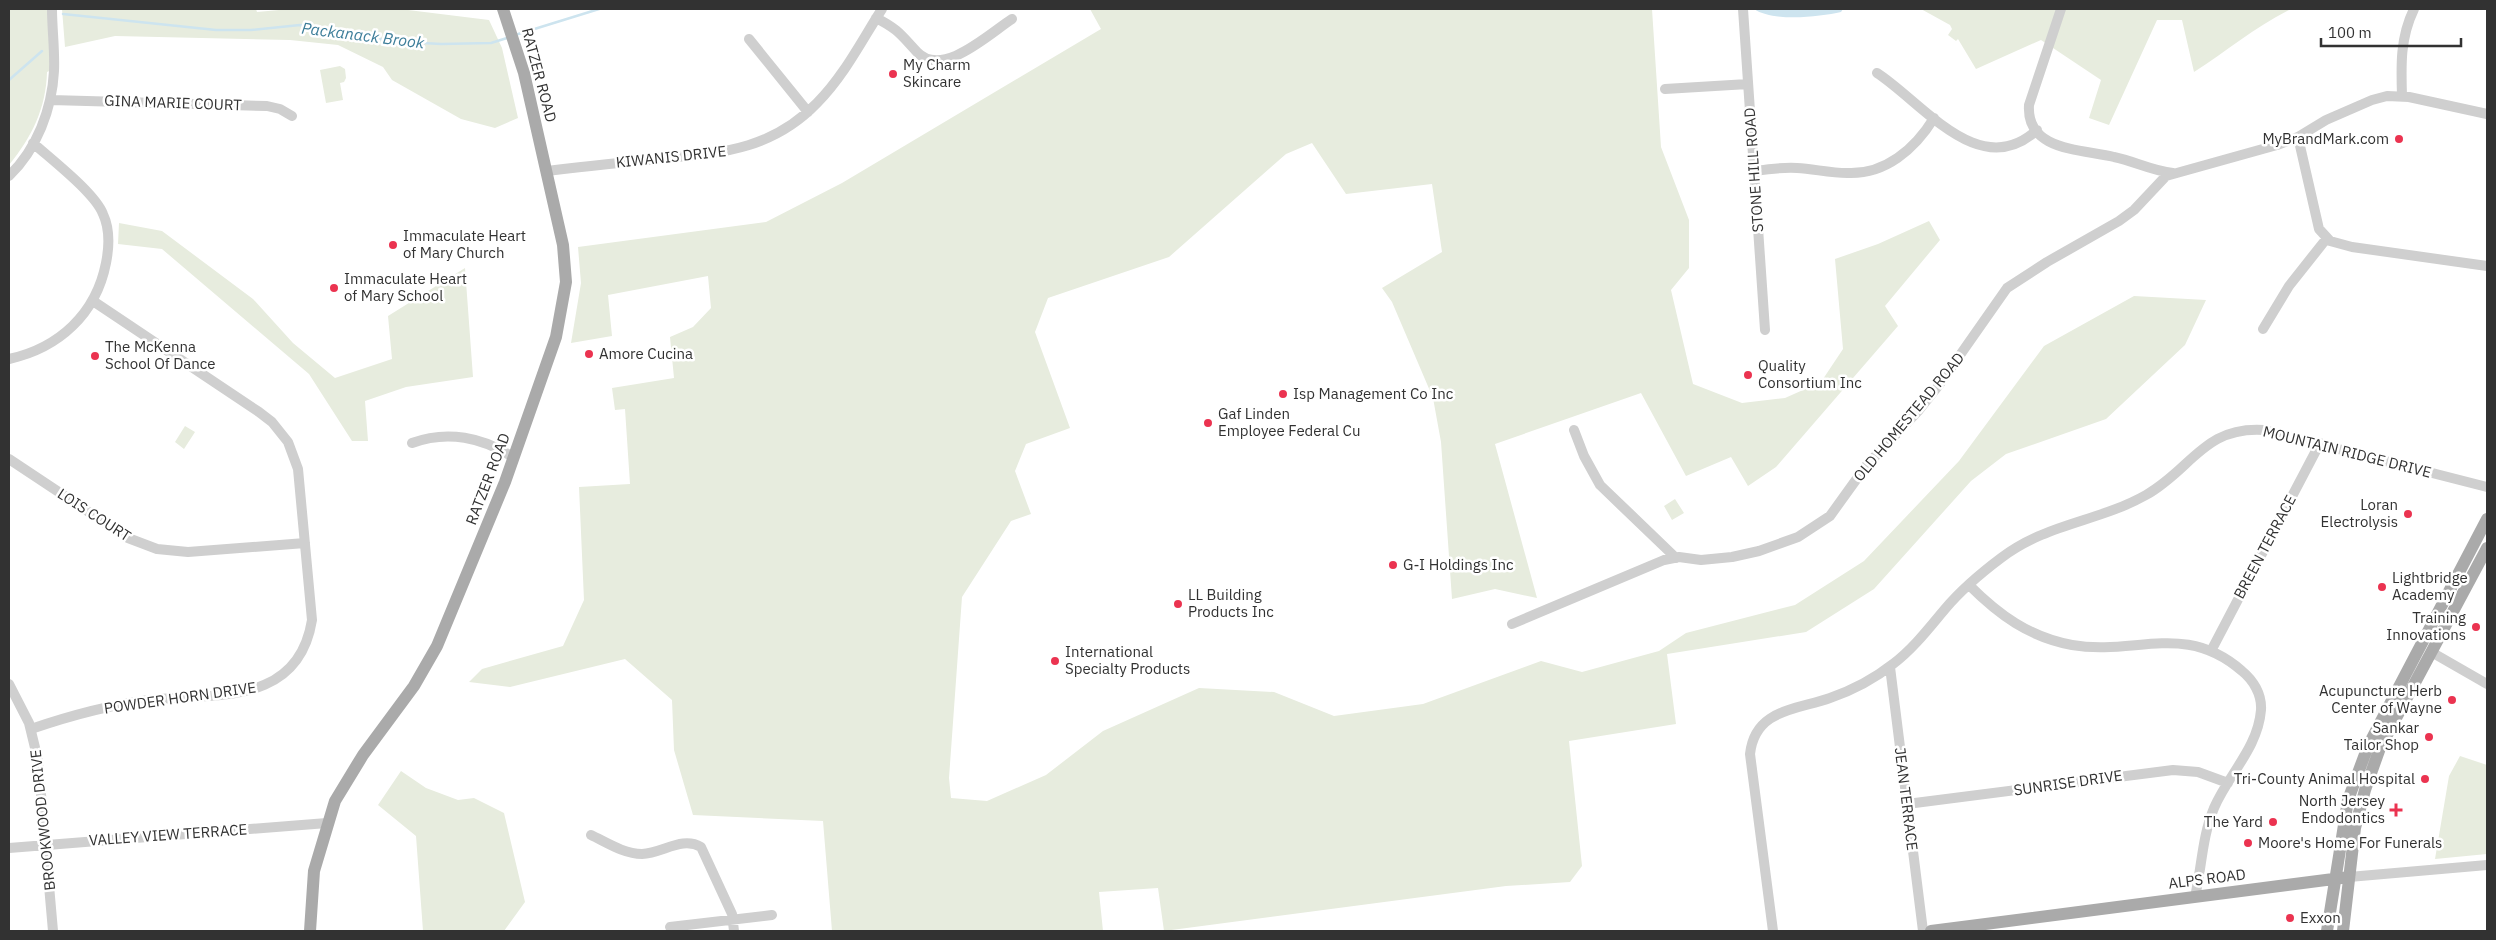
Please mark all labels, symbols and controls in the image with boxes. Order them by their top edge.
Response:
scale bar [2321,15,2461,47]
water label: Packanack Brook [300,18,426,53]
text: 100 m [2328,23,2372,42]
street label: RATZER ROAD [518,26,561,124]
place label: My Charm Skincare [903,55,971,91]
marker: My Charm Skincare [887,68,899,80]
street label: GINA MARIE COURT [104,91,243,114]
street label: STONE HILL ROAD [1740,107,1767,233]
place label: MyBrandMark.com [2262,129,2389,148]
marker: MyBrandMark.com [2393,133,2405,145]
street label: KIWANIS DRIVE [615,141,727,172]
place label: Immaculate Heart of Mary Church [403,226,526,262]
marker: Immaculate Heart of Mary Church [387,239,399,251]
place label: Immaculate Heart of Mary School [344,269,467,305]
marker: Immaculate Heart of Mary School [328,282,340,294]
place label: The McKenna School Of Dance [105,337,216,373]
place label: Amore Cucina [599,344,693,363]
marker: Amore Cucina [583,348,595,360]
street label: OLD HOMESTEAD ROAD [1849,348,1968,485]
marker: The McKenna School Of Dance [89,350,101,362]
place label: Quality Consortium Inc [1758,356,1862,392]
marker: Quality Consortium Inc [1742,369,1754,381]
place label: Isp Management Co Inc [1293,384,1454,403]
marker: Isp Management Co Inc [1277,388,1289,400]
place label: Gaf Linden Employee Federal Cu [1218,404,1360,440]
marker: Gaf Linden Employee Federal Cu [1202,417,1214,429]
street label: MOUNTAIN RIDGE DRIVE [2261,421,2433,482]
street label: RATZER ROAD [461,430,514,527]
street label: LOIS COURT [54,484,135,546]
street label: BREEN TERRACE [2229,492,2300,602]
place label: Loran Electrolysis [2321,495,2398,531]
marker: Loran Electrolysis [2402,508,2414,520]
place label: G-I Holdings Inc [1403,555,1514,574]
marker: G-I Holdings Inc [1387,559,1399,571]
place label: Lightbridge Academy [2392,568,2468,604]
marker: Lightbridge Academy [2376,581,2388,593]
place label: LL Building Products Inc [1188,585,1274,621]
marker: LL Building Products Inc [1172,598,1184,610]
place label: Training Innovations [2386,608,2466,644]
marker: Training Innovations [2470,621,2482,633]
place label: International Specialty Products [1065,642,1190,678]
marker: International Specialty Products [1049,655,1061,667]
street label: POWDER HORN DRIVE [103,677,257,718]
place label: Acupuncture Herb Center of Wayne [2319,681,2442,717]
marker: Acupuncture Herb Center of Wayne [2446,694,2458,706]
place label: Sankar Tailor Shop [2344,718,2419,754]
marker: Sankar Tailor Shop [2423,731,2435,743]
street label: JEAN TERRACE [1891,746,1922,852]
street label: BROOKWOOD DRIVE [26,749,59,891]
street label: SUNRISE DRIVE [2012,765,2124,800]
place label: Tri-County Animal Hospital [2234,769,2415,788]
marker: Tri-County Animal Hospital [2419,773,2431,785]
place label: North Jersey Endodontics [2299,791,2386,827]
marker: North Jersey Endodontics [2389,803,2403,817]
place label: The Yard [2204,812,2263,831]
marker: The Yard [2267,816,2279,828]
street label: VALLEY VIEW TERRACE [88,819,248,850]
place label: Moore's Home For Funerals [2258,833,2442,852]
marker: Moore's Home For Funerals [2242,837,2254,849]
street label: ALPS ROAD [2167,864,2247,893]
place label: Exxon [2300,908,2341,927]
marker: Exxon [2284,912,2296,924]

